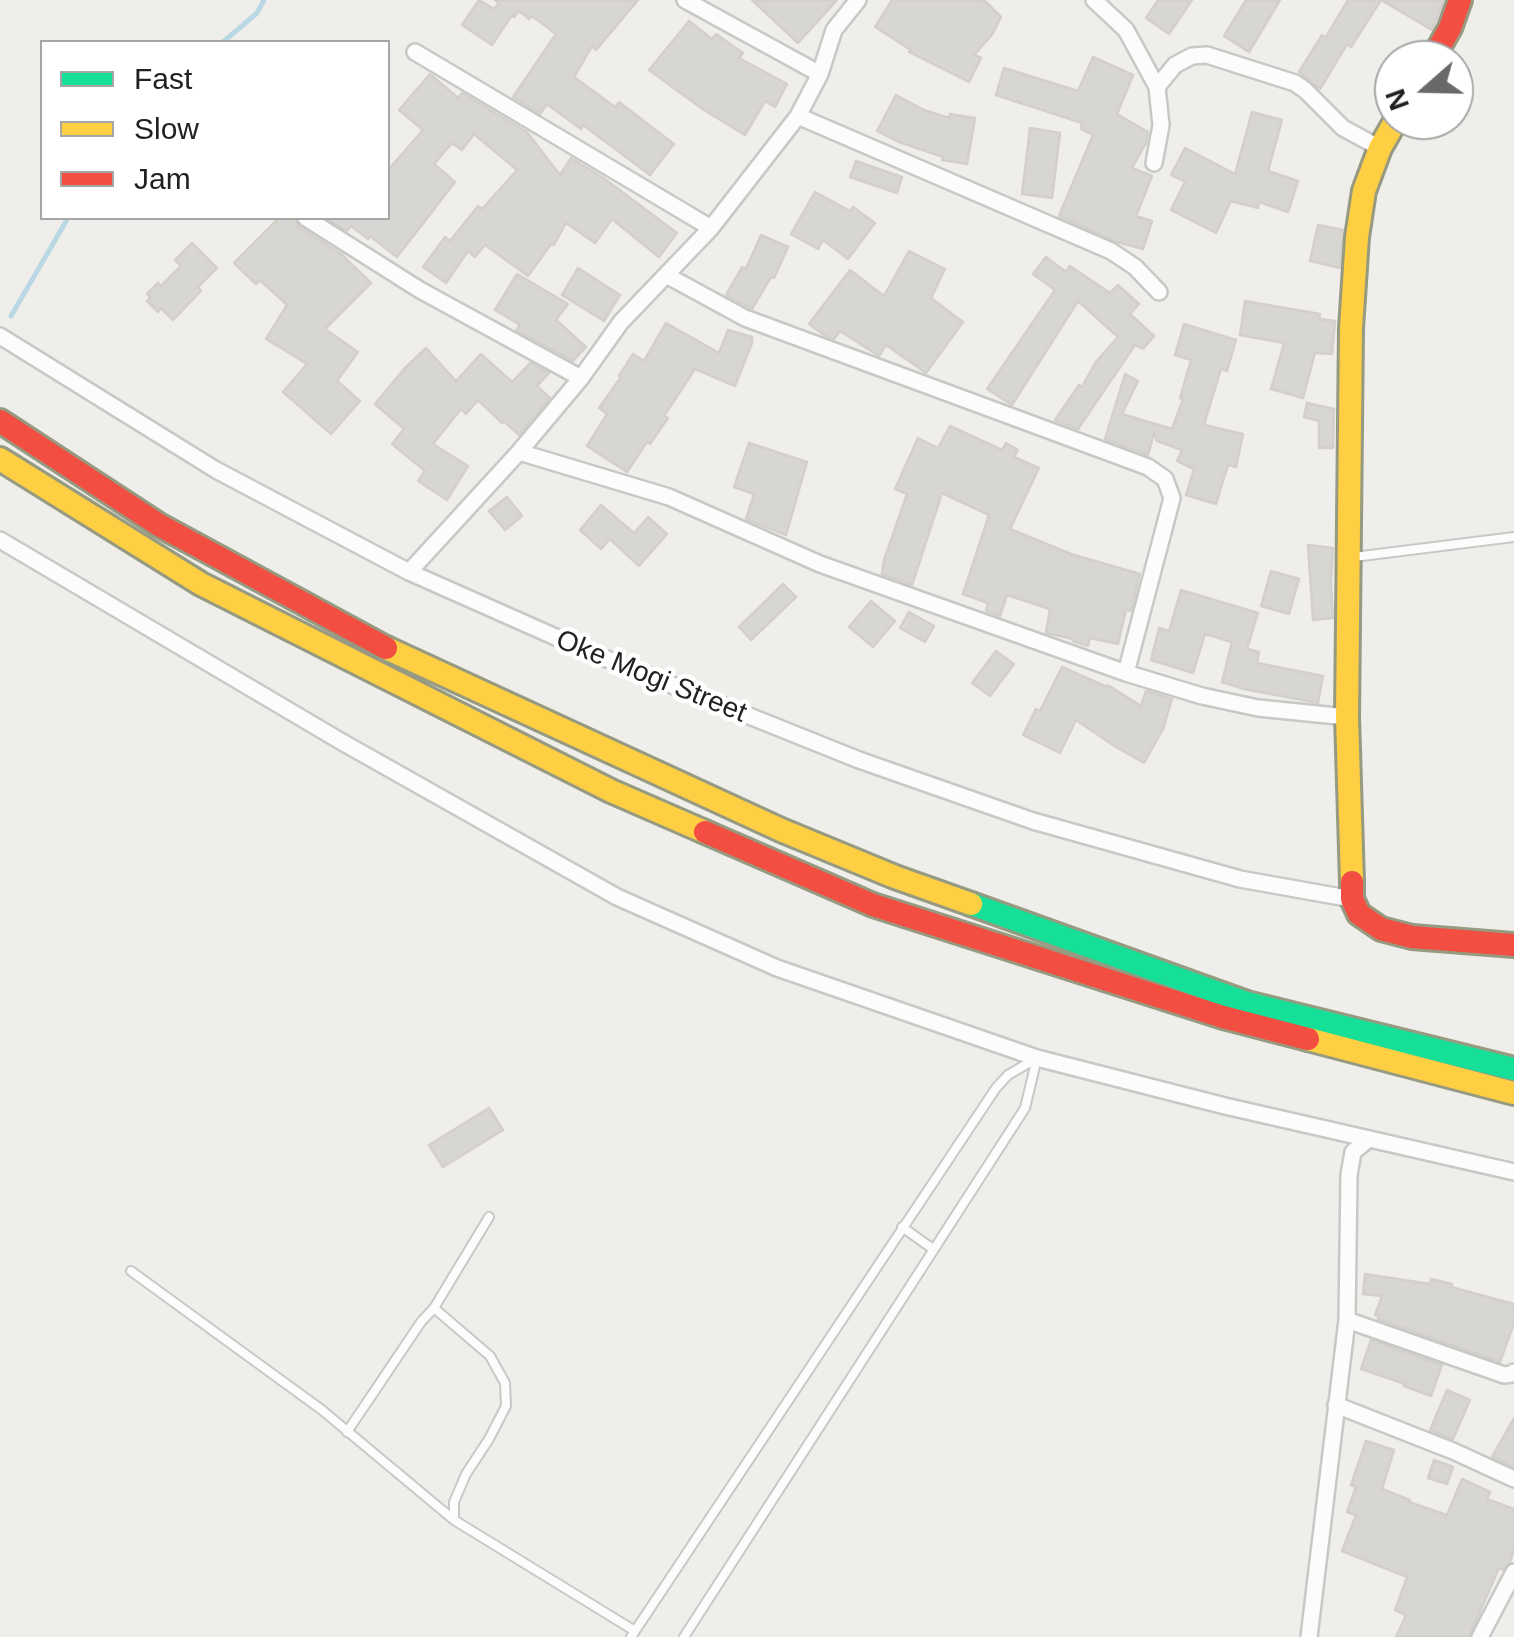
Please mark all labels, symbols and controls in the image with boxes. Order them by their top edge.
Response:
legend [40,40,390,220]
north arrow [1374,40,1474,140]
text: Fast [134,62,192,95]
text: N [1379,85,1415,115]
text: Slow [134,112,199,145]
text: Jam [134,162,191,195]
street label: Oke Mogi Street [551,624,751,730]

